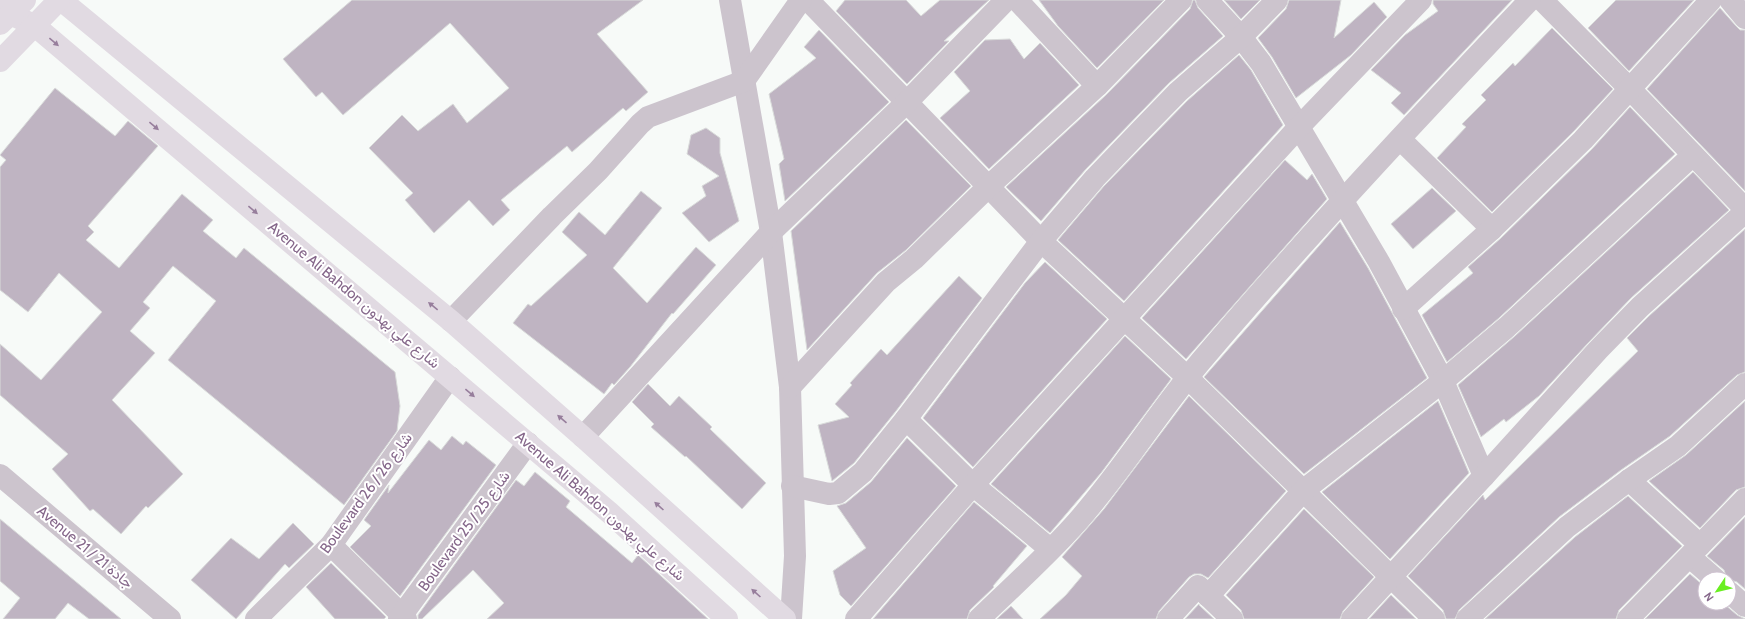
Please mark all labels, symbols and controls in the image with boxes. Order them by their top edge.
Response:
one-way arrow [49,38,60,47]
one-way arrow [148,122,159,131]
one-way arrow [248,205,258,214]
street label: Avenue Ali Bahdon شارع علي بهدون [262,218,444,375]
one-way arrow [427,302,438,311]
one-way arrow [464,389,475,398]
one-way arrow [557,414,568,423]
street label: Avenue Ali Bahdon شارع علي بهدون [509,427,689,588]
street label: Boulevard 26 / شارع 26 [316,429,418,558]
street label: Boulevard 25 / شارع 25 [414,467,515,596]
one-way arrow [654,501,664,510]
street label: Avenue 21 / جادة 21 [33,502,137,592]
north arrow [1697,571,1737,611]
one-way arrow [751,589,760,598]
text: N [1701,590,1717,604]

